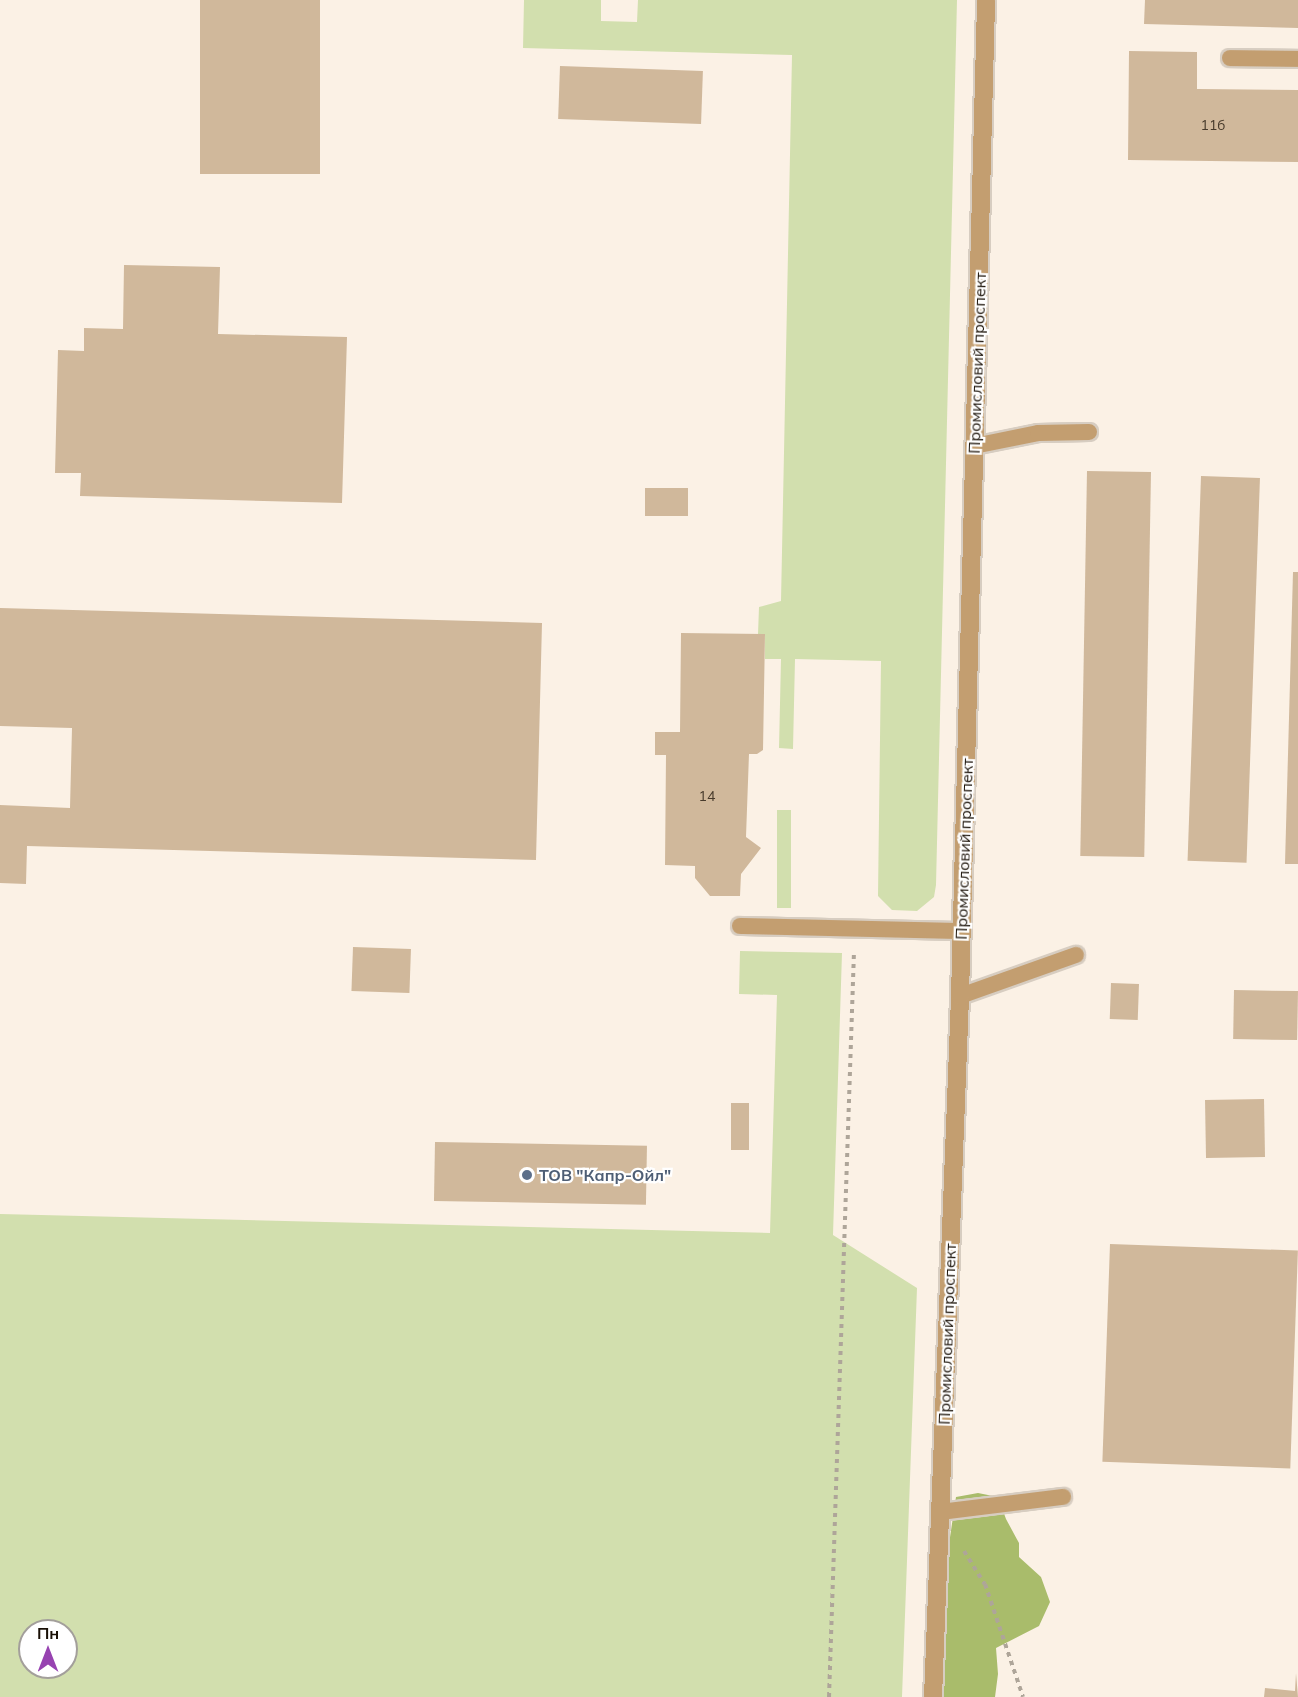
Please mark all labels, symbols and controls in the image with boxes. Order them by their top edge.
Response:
house number: 11б [1201,117,1225,133]
street label: Промисловий проспект [964,272,990,454]
street label: Промисловий проспект [951,758,977,940]
house number: 14 [699,788,715,804]
place label: ТОВ "Капр-Ойл" [539,1165,671,1185]
marker: ТОВ "Капр-Ойл" [520,1168,534,1182]
street label: Промисловий проспект [934,1243,960,1425]
north arrow [18,1619,78,1679]
text: Пн [37,1623,59,1643]

